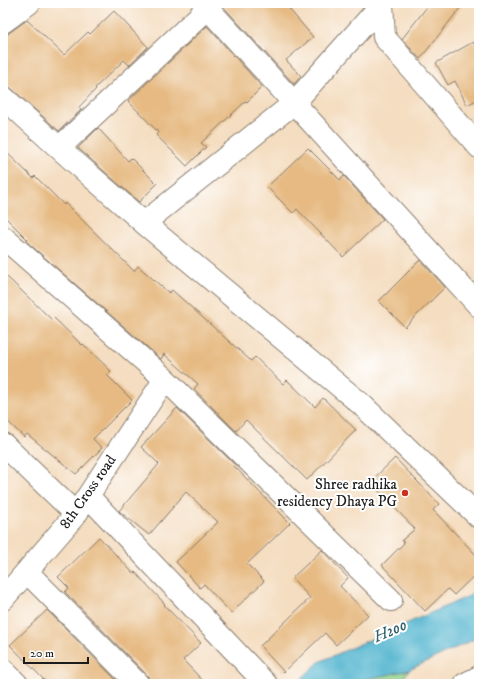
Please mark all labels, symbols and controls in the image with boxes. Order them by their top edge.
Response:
street label: 8th Cross road [56,451,121,533]
place label: Shree radhika residency Dhaya PG [277,475,398,511]
marker: Shree radhika residency Dhaya PG [400,488,410,498]
water label: H200 [369,615,410,648]
scale bar [24,639,88,665]
text: 20 m [30,646,54,661]

